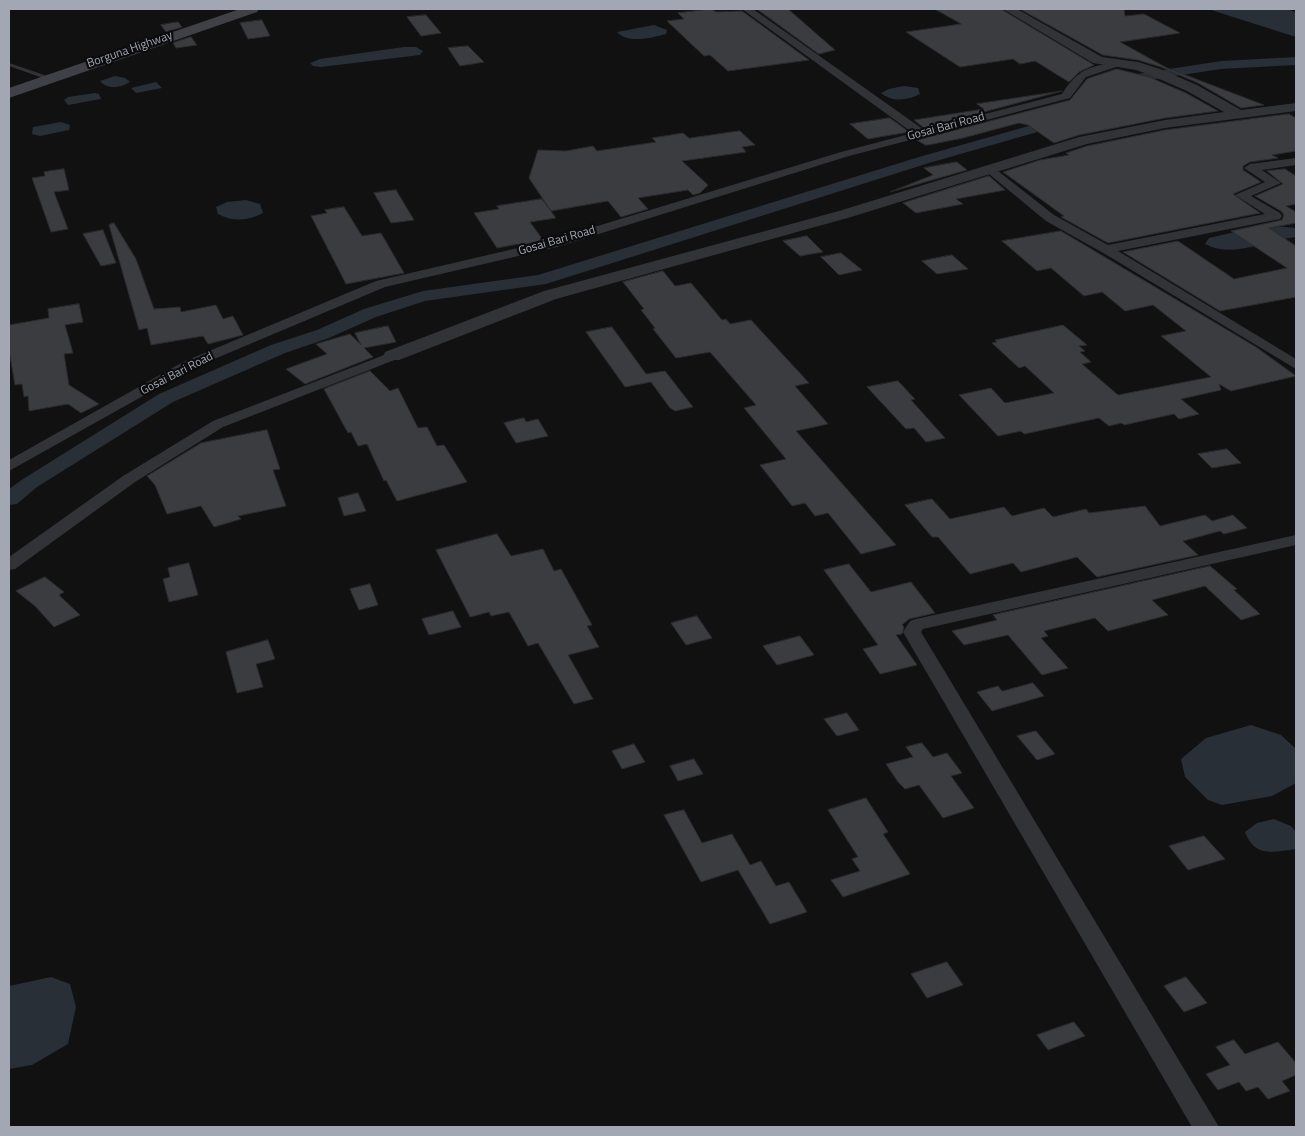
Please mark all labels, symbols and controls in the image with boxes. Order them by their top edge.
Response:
street label: Borguna Highway [85,29,175,71]
street label: Gosai Bari Road [906,110,986,144]
street label: Gosai Bari Road [517,223,597,259]
street label: Gosai Bari Road [138,350,216,398]

